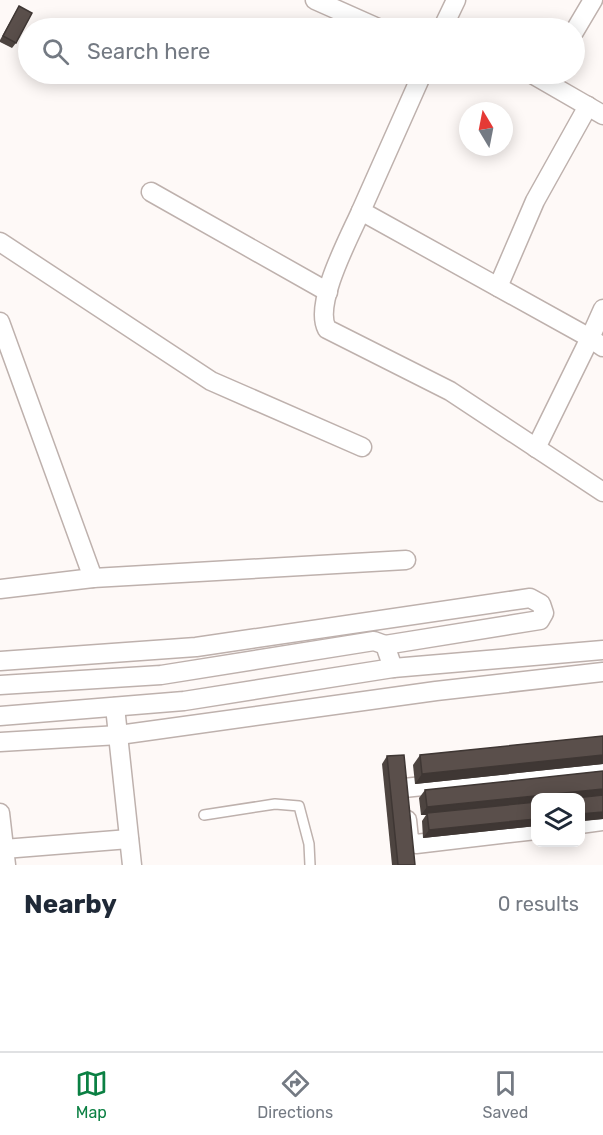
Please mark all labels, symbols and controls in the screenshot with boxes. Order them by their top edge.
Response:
search box [18,18,585,84]
icon: search [39,35,72,68]
text: Search here [87,38,210,65]
north arrow [459,102,513,156]
map controls [531,793,585,847]
button: layers [531,793,585,847]
text: Nearby [24,889,117,920]
text: 0 results [498,892,579,916]
tab: Map [75,1067,108,1122]
tab: Directions [257,1067,333,1122]
tab: Saved [483,1067,528,1122]

